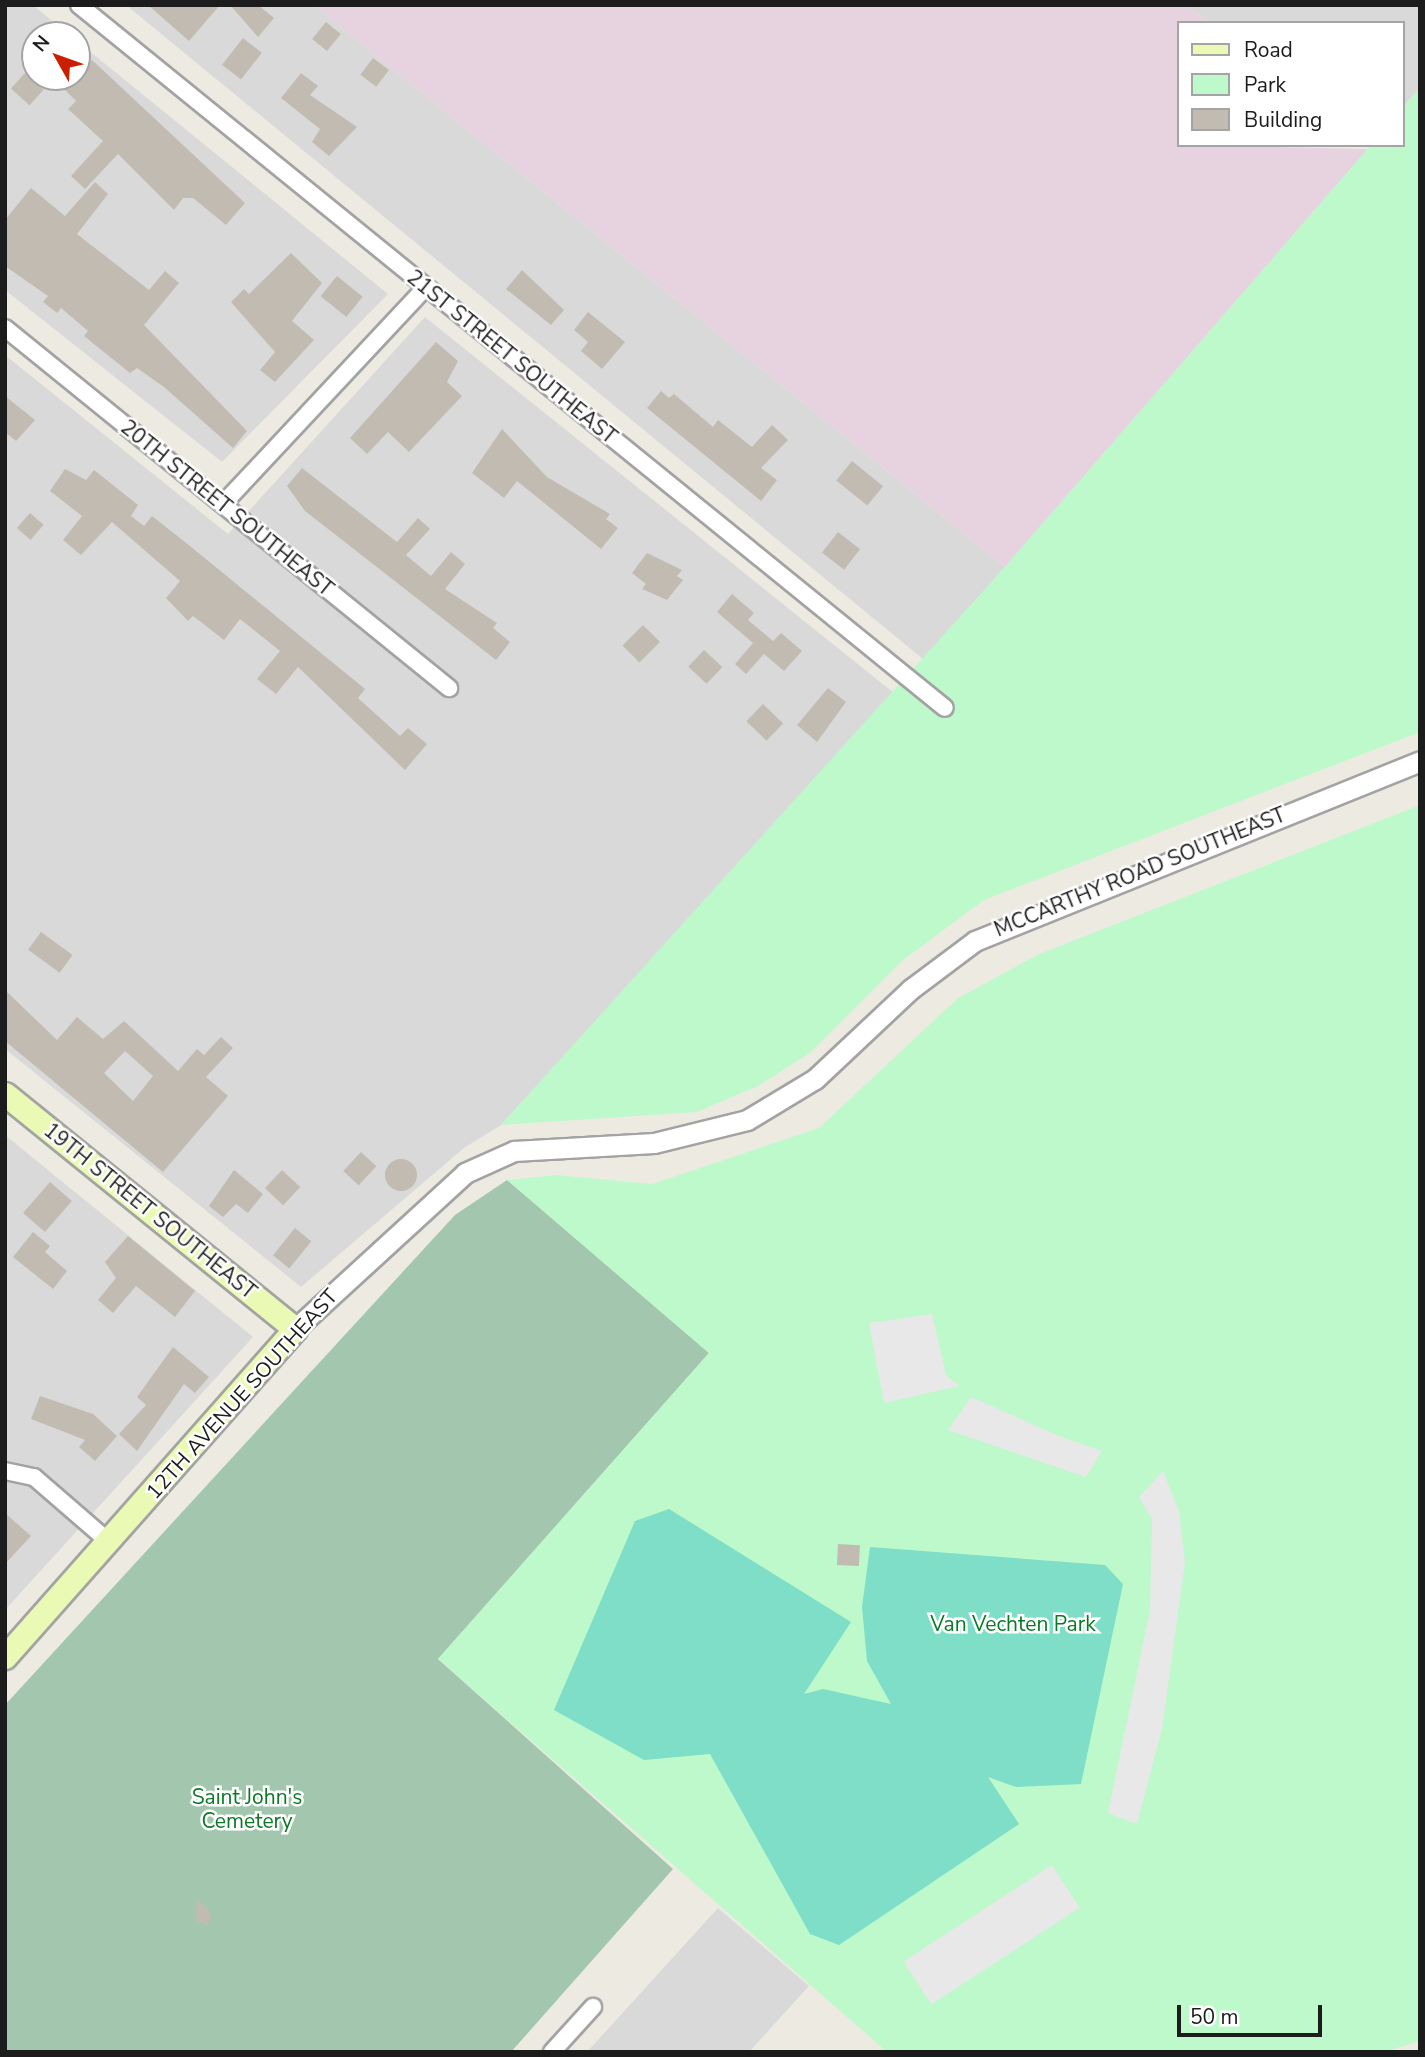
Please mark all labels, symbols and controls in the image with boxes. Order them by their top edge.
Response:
north arrow [21,21,91,91]
legend [1176,21,1404,147]
text: N [27,30,56,58]
text: Road [1244,36,1293,64]
text: Park [1244,71,1286,99]
text: Building [1244,106,1322,134]
street label: 21ST STREET SOUTHEAST [402,265,622,449]
street label: 20TH STREET SOUTHEAST [116,414,338,602]
street label: MCCARTHY ROAD SOUTHEAST [991,802,1289,942]
street label: 19TH STREET SOUTHEAST [39,1117,261,1305]
street label: 12TH AVENUE SOUTHEAST [141,1284,343,1504]
park label: Van Vechten Park [930,1611,1096,1637]
park label: Saint John's Cemetery [192,1784,302,1834]
scale bar [1180,1990,1325,2034]
text: 50 m [1190,2003,1239,2031]

